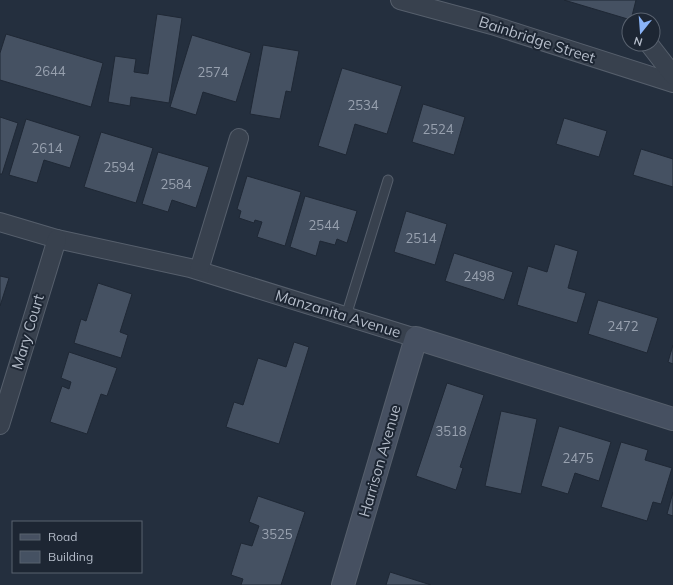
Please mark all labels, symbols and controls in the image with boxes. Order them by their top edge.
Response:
street label: Bainbridge Street [477,12,598,67]
north arrow [621,12,661,52]
text: N [632,34,644,49]
house number: 2644 [34,63,66,79]
house number: 2574 [197,64,229,80]
house number: 2534 [347,97,379,113]
house number: 2524 [422,121,454,137]
house number: 2614 [31,140,63,156]
house number: 2594 [103,159,135,175]
house number: 2584 [160,176,192,192]
house number: 2544 [308,217,340,233]
house number: 2514 [405,230,437,246]
house number: 2498 [463,268,495,284]
street label: Manzanita Avenue [273,285,403,342]
street label: Mary Court [7,292,48,372]
house number: 2472 [607,318,639,334]
street label: Harrison Avenue [354,403,405,519]
house number: 3518 [435,423,467,439]
house number: 2475 [562,450,594,466]
legend [12,521,142,573]
house number: 3525 [261,526,293,542]
text: Road [48,529,77,544]
text: Building [48,549,93,564]

